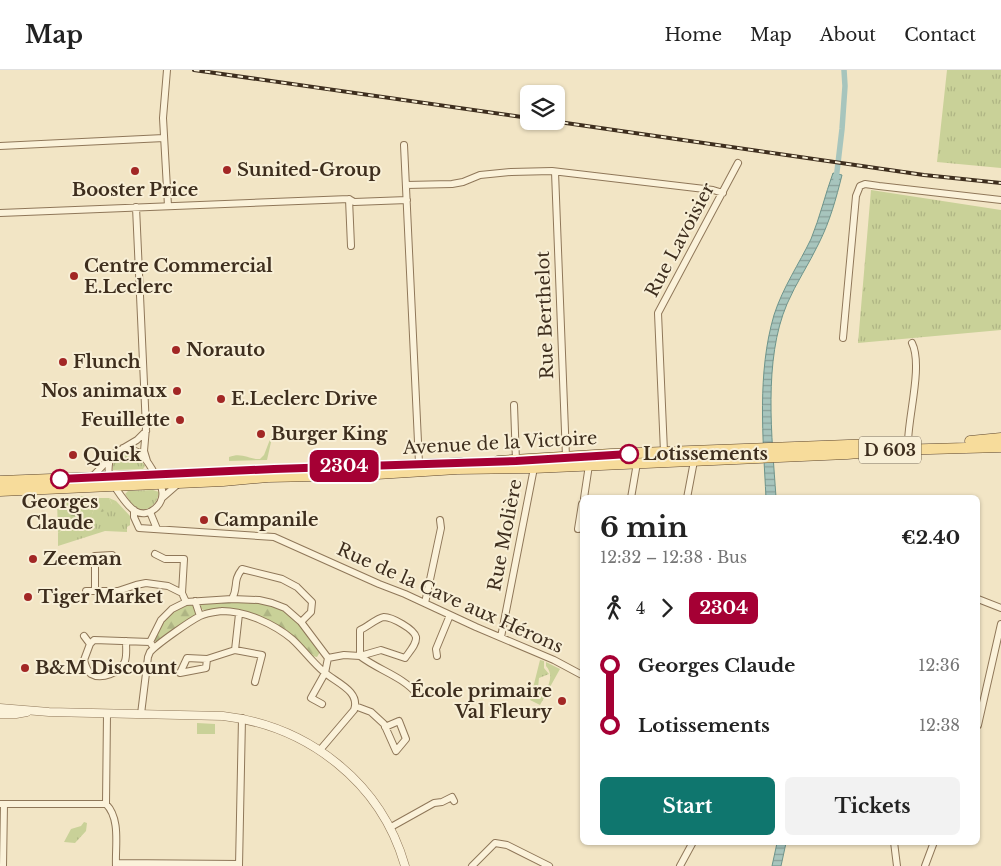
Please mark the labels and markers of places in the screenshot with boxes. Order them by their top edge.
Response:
place label: Sunited-Group [237,159,381,181]
marker: Sunited-Group [221,164,233,176]
marker: Booster Price [129,165,141,177]
place label: Booster Price [72,179,198,201]
place label: Centre Commercial E.Leclerc [84,255,273,298]
marker: Centre Commercial E.Leclerc [68,270,80,282]
place label: Norauto [186,339,265,361]
marker: Norauto [170,344,182,356]
place label: Flunch [73,351,141,373]
marker: Flunch [57,356,69,368]
place label: Nos animaux [41,380,167,402]
marker: Nos animaux [171,385,183,397]
place label: E.Leclerc Drive [231,388,378,410]
marker: E.Leclerc Drive [215,393,227,405]
place label: Feuillette [81,409,170,431]
marker: Feuillette [174,414,186,426]
place label: Burger King [271,423,388,445]
marker: Burger King [255,428,267,440]
place label: Lotissements [643,443,768,465]
place label: Quick [83,444,142,466]
marker: Lotissements [619,444,639,464]
marker: Quick [67,449,79,461]
marker: Georges Claude [50,469,70,489]
place label: Georges Claude [22,491,98,534]
place label: Campanile [214,509,318,531]
marker: Campanile [198,514,210,526]
place label: Zeeman [43,548,122,570]
marker: Zeeman [27,553,39,565]
place label: Tiger Market [38,586,163,608]
marker: Tiger Market [22,591,34,603]
place label: B&M Discount [35,657,177,679]
marker: B&M Discount [19,662,31,674]
place label: École primaire Val Fleury [410,679,552,723]
marker: École primaire Val Fleury [556,695,568,707]

